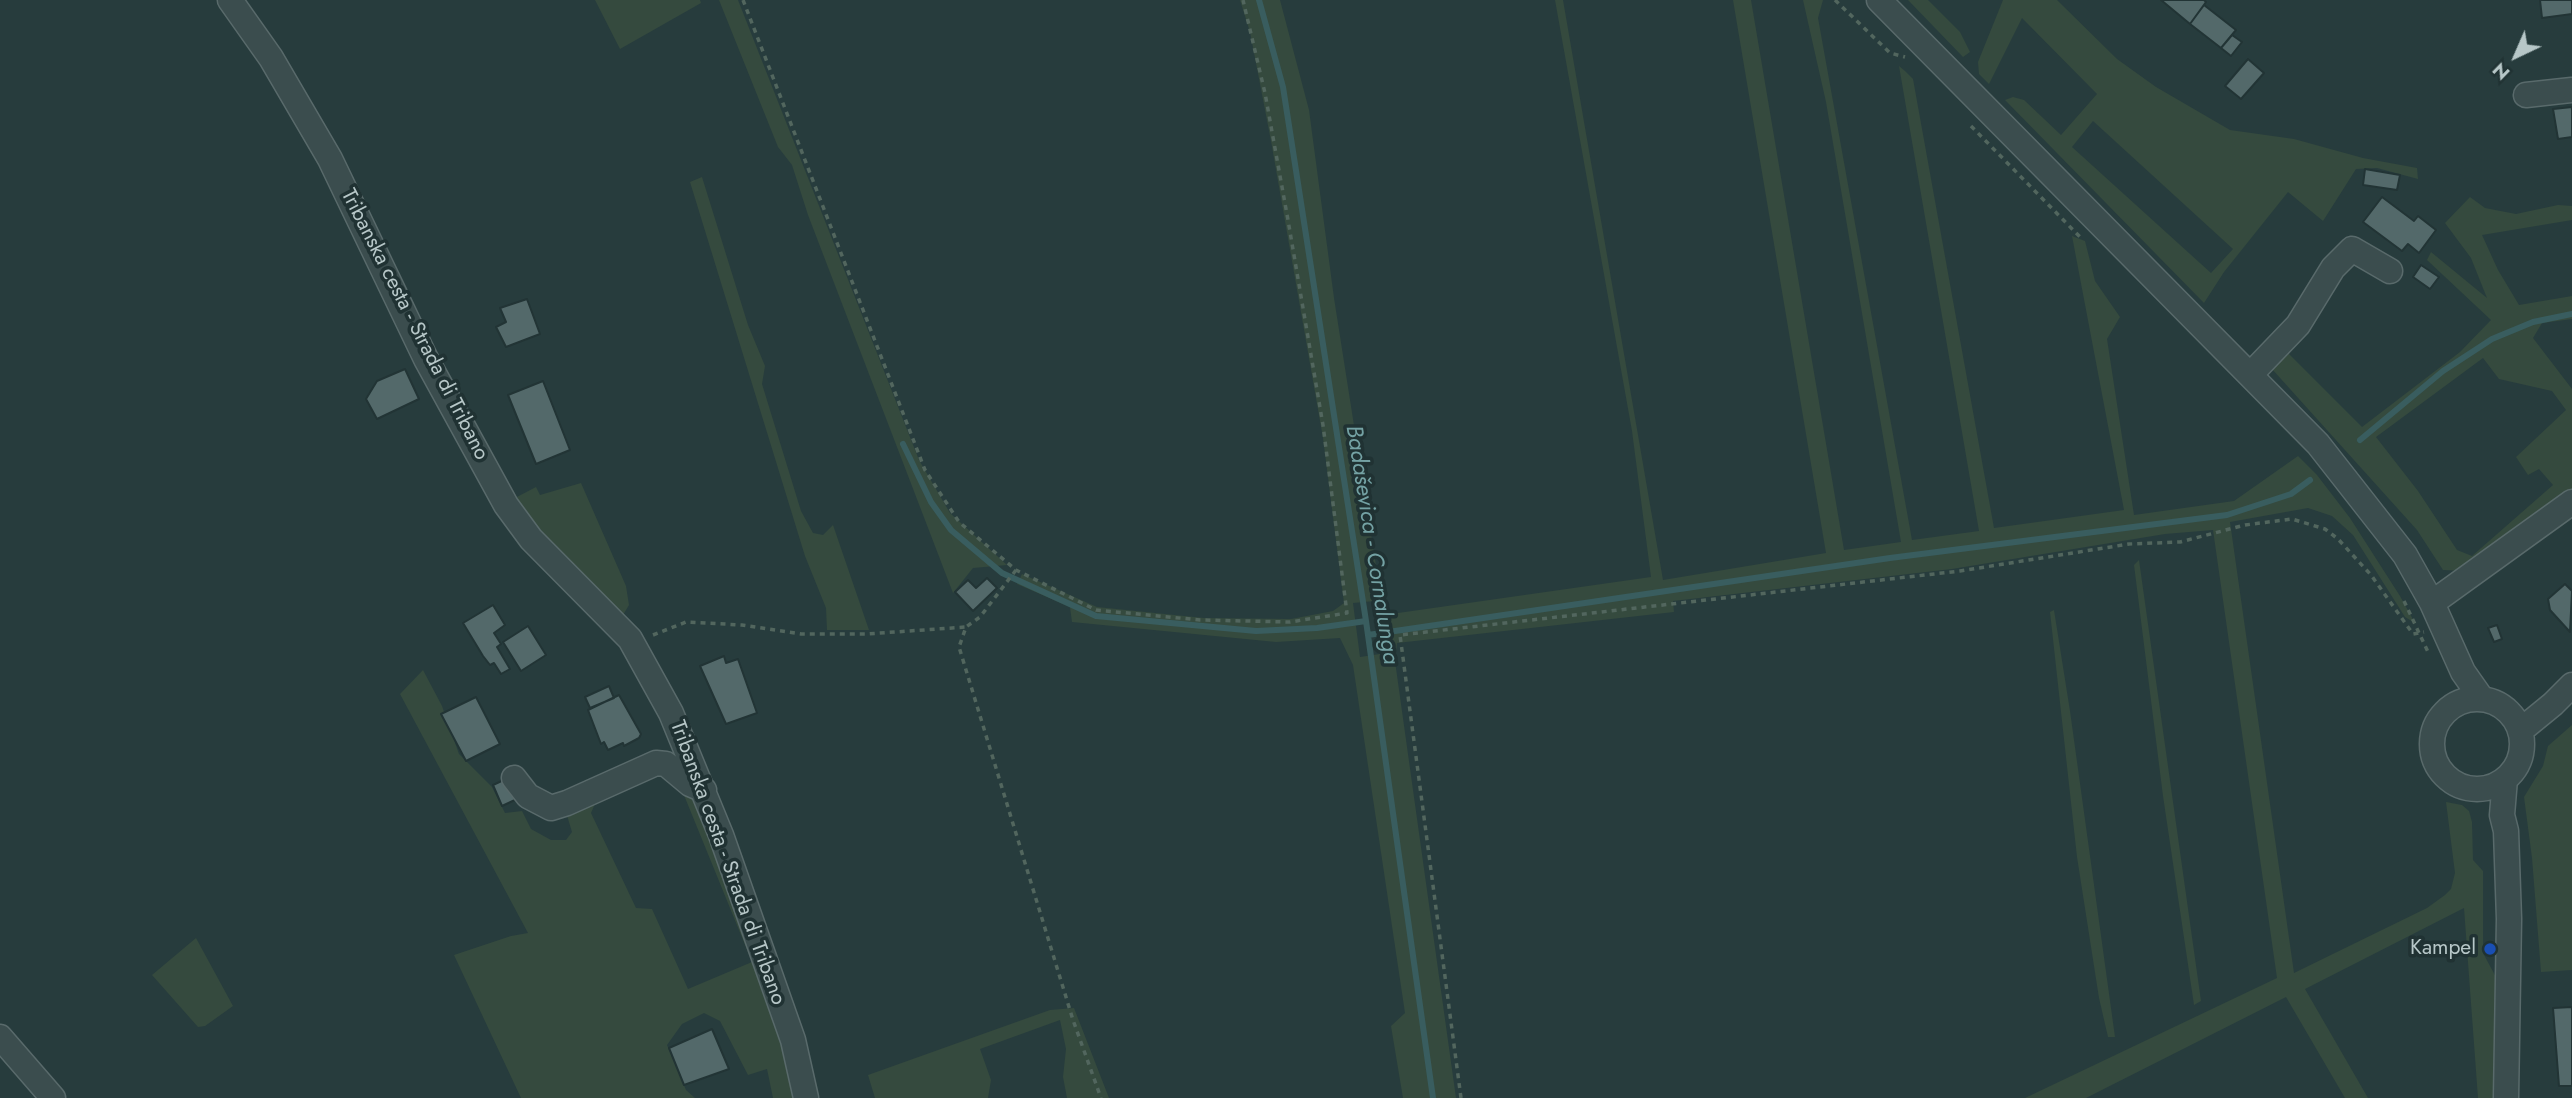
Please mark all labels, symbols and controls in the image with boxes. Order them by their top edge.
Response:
north arrow [2481,21,2551,91]
text: N [2486,57,2516,86]
street label: Tribanska cesta - Strada di Tribano [335,185,493,465]
water label: Badaševica - Cornalunga [1338,423,1404,667]
street label: Tribanska cesta - Strada di Tribano [664,717,790,1009]
place label: Kampel [2410,936,2476,962]
marker: Kampel [2482,941,2498,957]

